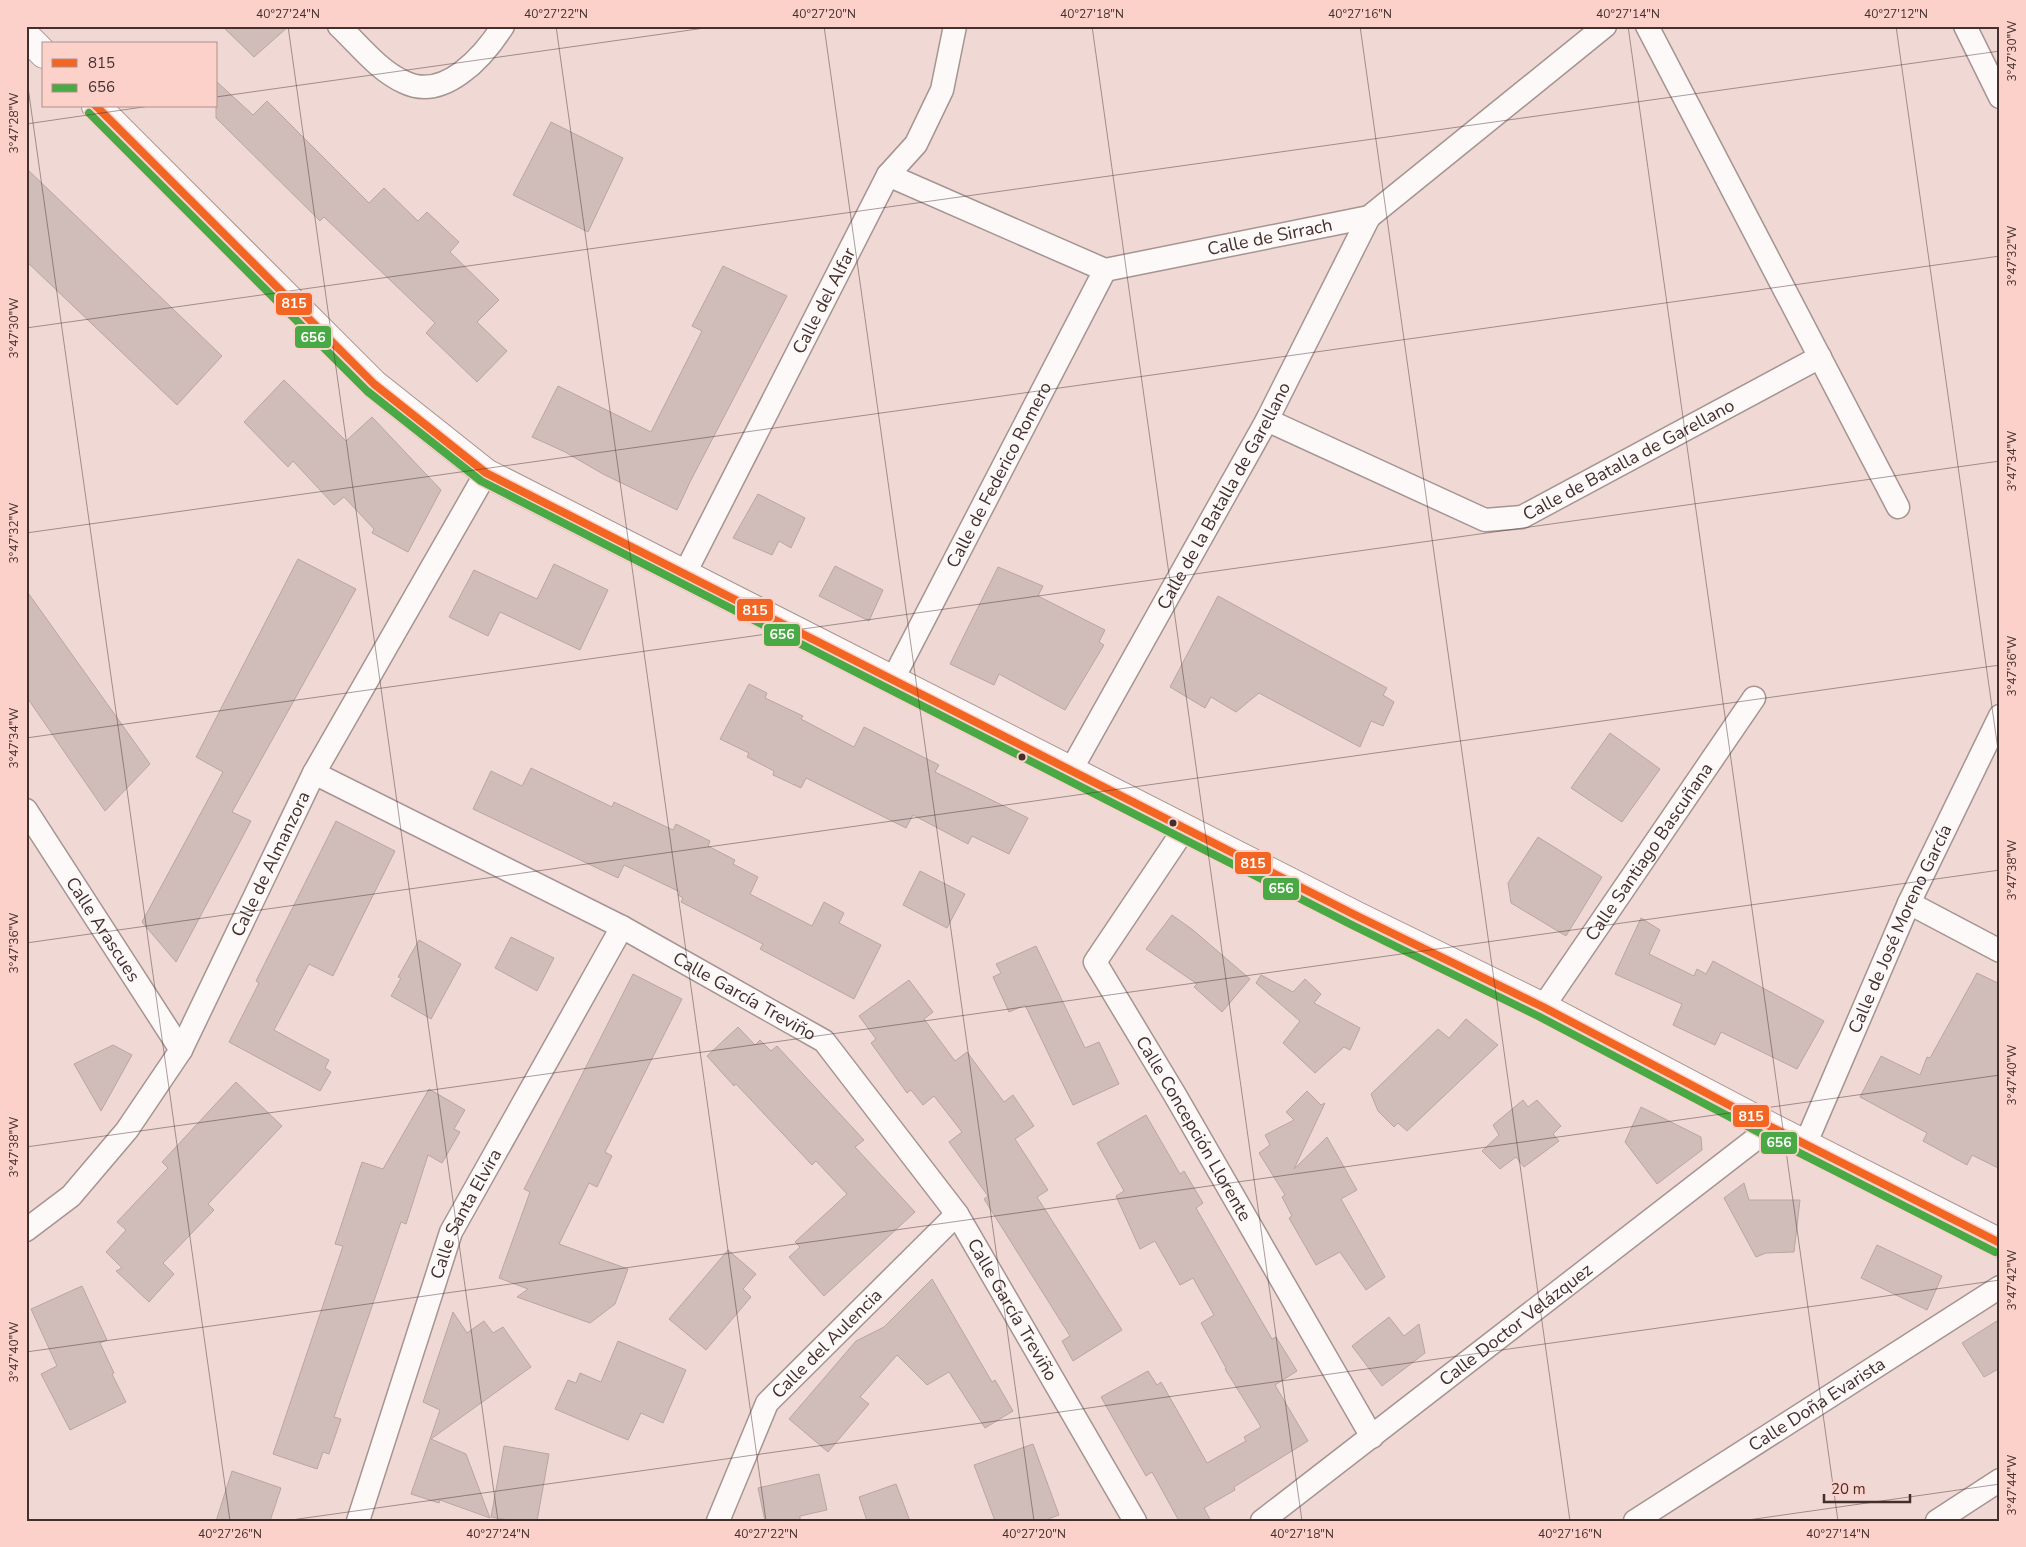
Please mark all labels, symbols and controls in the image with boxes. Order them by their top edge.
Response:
text: 40°27'24"N [256,6,320,22]
text: 40°27'22"N [524,6,588,22]
text: 40°27'20"N [792,6,856,22]
text: 40°27'18"N [1060,6,1124,22]
text: 40°27'16"N [1328,6,1392,22]
text: 40°27'14"N [1596,6,1660,22]
text: 40°27'12"N [1864,6,1928,22]
text: 3°47'30"W [2004,20,2020,82]
legend [42,42,218,108]
text: 815 [88,53,115,73]
text: 656 [88,77,115,97]
text: 3°47'28"W [6,92,22,154]
street label: Calle de Sirrach [1205,213,1334,261]
text: 3°47'32"W [2004,225,2020,287]
street label: Calle del Alfar [787,243,861,358]
line badge: 815 [275,292,313,316]
text: 815 [281,294,307,313]
text: 3°47'30"W [6,297,22,359]
line badge: 656 [294,325,332,349]
text: 656 [300,328,326,347]
street label: Calle de Federico Romero [941,378,1057,572]
street label: Calle de la Batalla de Garellano [1151,378,1296,614]
street label: Calle de Batalla de Garellano [1519,393,1739,526]
text: 3°47'34"W [2004,430,2020,492]
text: 3°47'32"W [6,502,22,564]
line badge: 815 [736,598,774,622]
text: 815 [742,601,768,620]
line badge: 656 [763,623,801,647]
text: 656 [769,625,795,644]
text: 3°47'36"W [2004,635,2020,697]
text: 3°47'34"W [6,707,22,769]
unlabelled marker [1017,752,1027,762]
street label: Calle Santiago Bascuñana [1580,758,1718,946]
street label: Calle de Almanzora [225,787,316,941]
unlabelled marker [1168,818,1178,828]
street label: Calle de José Moreno García [1842,820,1957,1037]
text: 3°47'38"W [2004,839,2020,901]
line badge: 815 [1234,851,1272,875]
text: 815 [1240,854,1266,873]
street label: Calle Arascues [60,872,146,986]
line badge: 656 [1262,877,1300,901]
text: 656 [1268,879,1294,898]
text: 3°47'36"W [6,912,22,974]
street label: Calle García Treviño [669,946,820,1046]
street label: Calle Concepción Llorente [1130,1031,1257,1225]
text: 3°47'40"W [2004,1044,2020,1106]
line badge: 815 [1732,1104,1770,1128]
text: 815 [1738,1107,1764,1126]
text: 3°47'38"W [6,1116,22,1178]
line badge: 656 [1760,1131,1798,1155]
text: 656 [1766,1133,1792,1152]
street label: Calle Santa Elvira [425,1144,507,1282]
street label: Calle García Treviño [962,1234,1063,1385]
text: 3°47'42"W [2004,1249,2020,1311]
street label: Calle Doctor Velázquez [1434,1258,1597,1391]
street label: Calle del Aulencia [766,1283,887,1404]
text: 3°47'40"W [6,1321,22,1383]
street label: Calle Doña Evarista [1744,1352,1890,1457]
text: 3°47'44"W [2004,1454,2020,1516]
scale bar [1824,1472,1910,1504]
text: 20 m [1831,1479,1866,1499]
text: 40°27'26"N [198,1526,262,1542]
text: 40°27'24"N [466,1526,530,1542]
text: 40°27'22"N [734,1526,798,1542]
text: 40°27'20"N [1002,1526,1066,1542]
text: 40°27'18"N [1270,1526,1334,1542]
text: 40°27'16"N [1538,1526,1602,1542]
text: 40°27'14"N [1806,1526,1870,1542]

